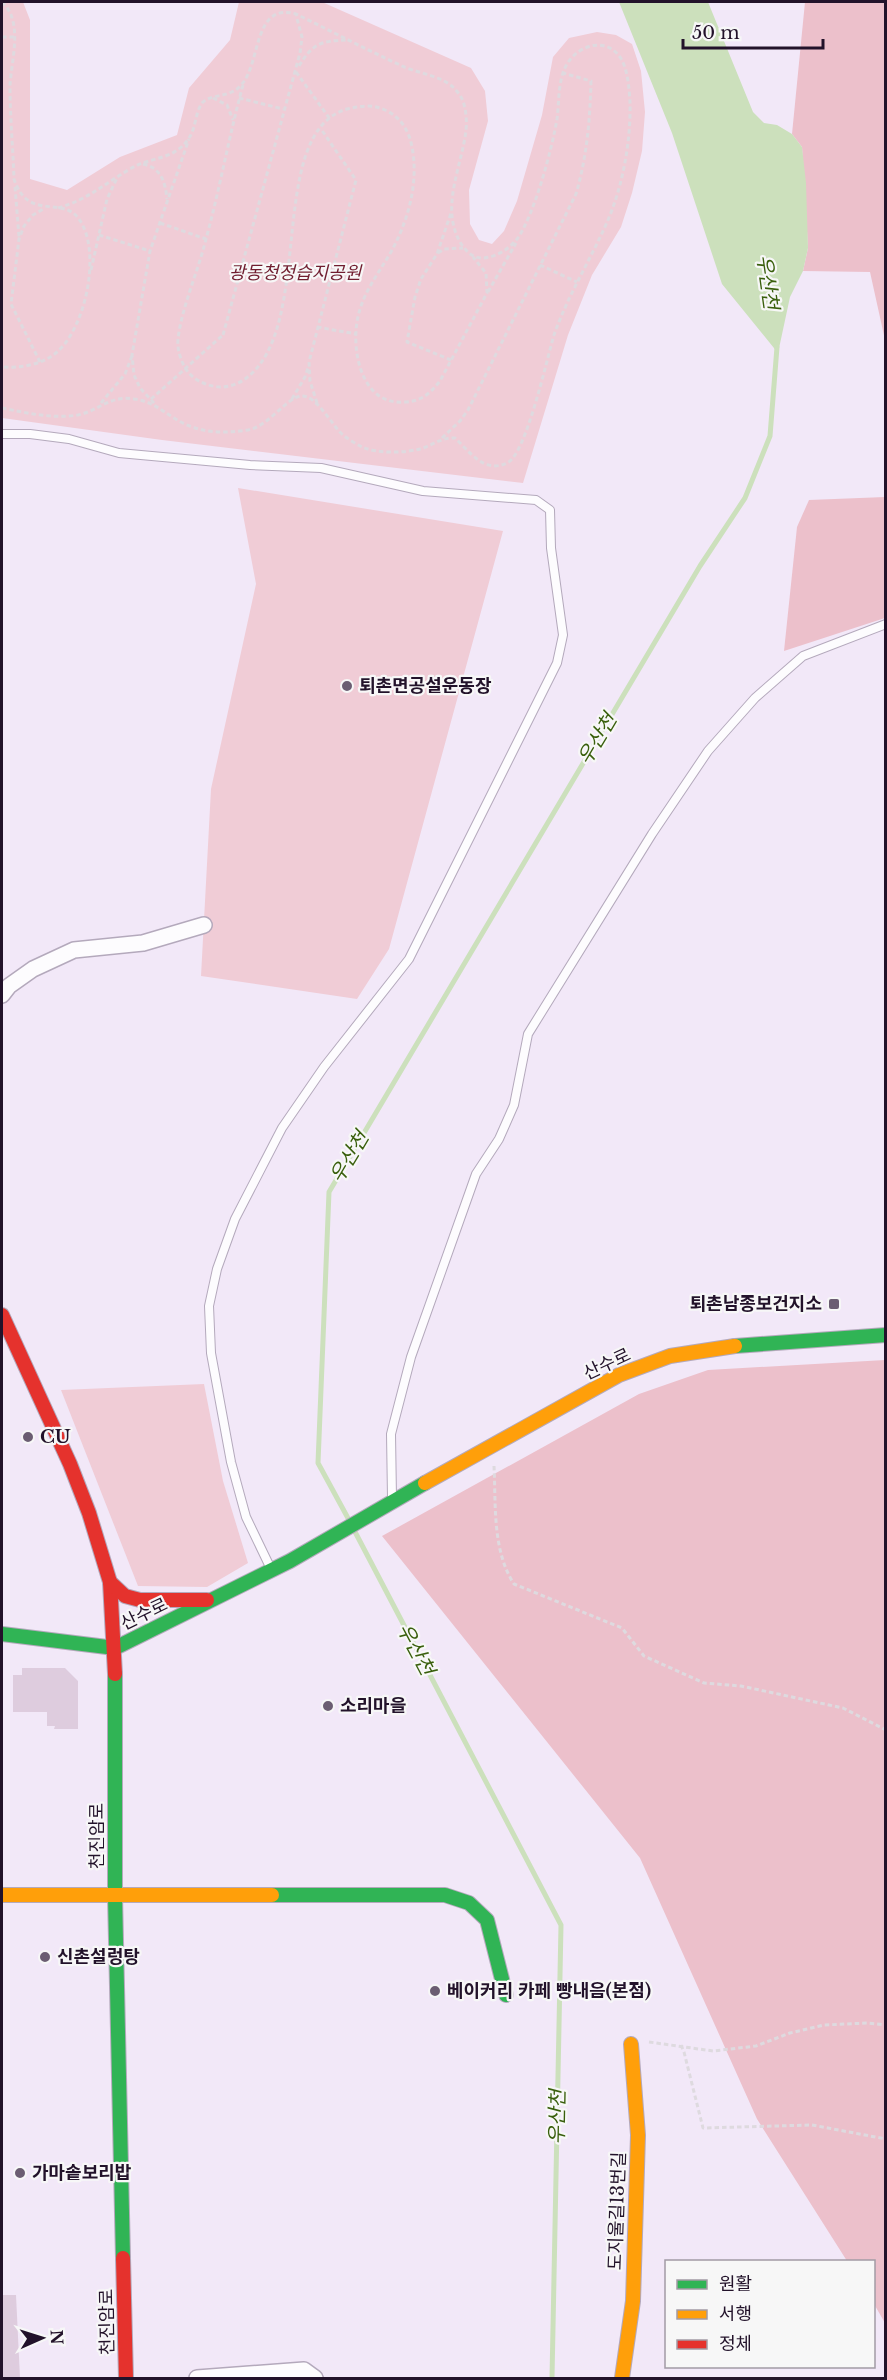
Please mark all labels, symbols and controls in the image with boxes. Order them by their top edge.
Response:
scale bar [683,12,822,50]
text: 50 m [692,22,740,44]
water label: 우산천 [752,253,784,314]
park label: 광동청정습지공원 [229,262,363,284]
place label: 퇴촌면공설운동장 [359,675,492,697]
marker: 퇴촌면공설운동장 [340,679,354,693]
water label: 우산천 [572,707,623,769]
water label: 우산천 [324,1125,375,1187]
place label: 퇴촌남종보건지소 [690,1293,822,1315]
marker: 퇴촌남종보건지소 [827,1297,841,1311]
street label: 산수로 [580,1344,634,1384]
place label: CU [40,1426,71,1448]
marker: CU [21,1430,35,1444]
street label: 산수로 [117,1593,171,1635]
water label: 우산천 [392,1619,441,1681]
place label: 소리마을 [340,1695,406,1717]
marker: 소리마을 [321,1699,335,1713]
street label: 천진암로 [86,1803,108,1869]
place label: 신촌설렁탕 [57,1946,140,1968]
marker: 신촌설렁탕 [38,1950,52,1964]
place label: 베이커리 카페 빵내음(본점) [447,1980,651,2002]
marker: 베이커리 카페 빵내음(본점) [428,1984,442,1998]
water label: 우산천 [545,2087,570,2145]
street label: 도지울길13번길 [604,2151,630,2271]
place label: 가마솥보리밥 [32,2162,132,2184]
marker: 가마솥보리밥 [13,2166,27,2180]
legend [665,2260,875,2368]
text: 원활 [719,2273,752,2295]
street label: 천진암로 [95,2289,119,2355]
text: 서행 [719,2303,752,2325]
north arrow [12,2308,72,2368]
text: N [47,2329,67,2345]
text: 정체 [719,2333,752,2355]

